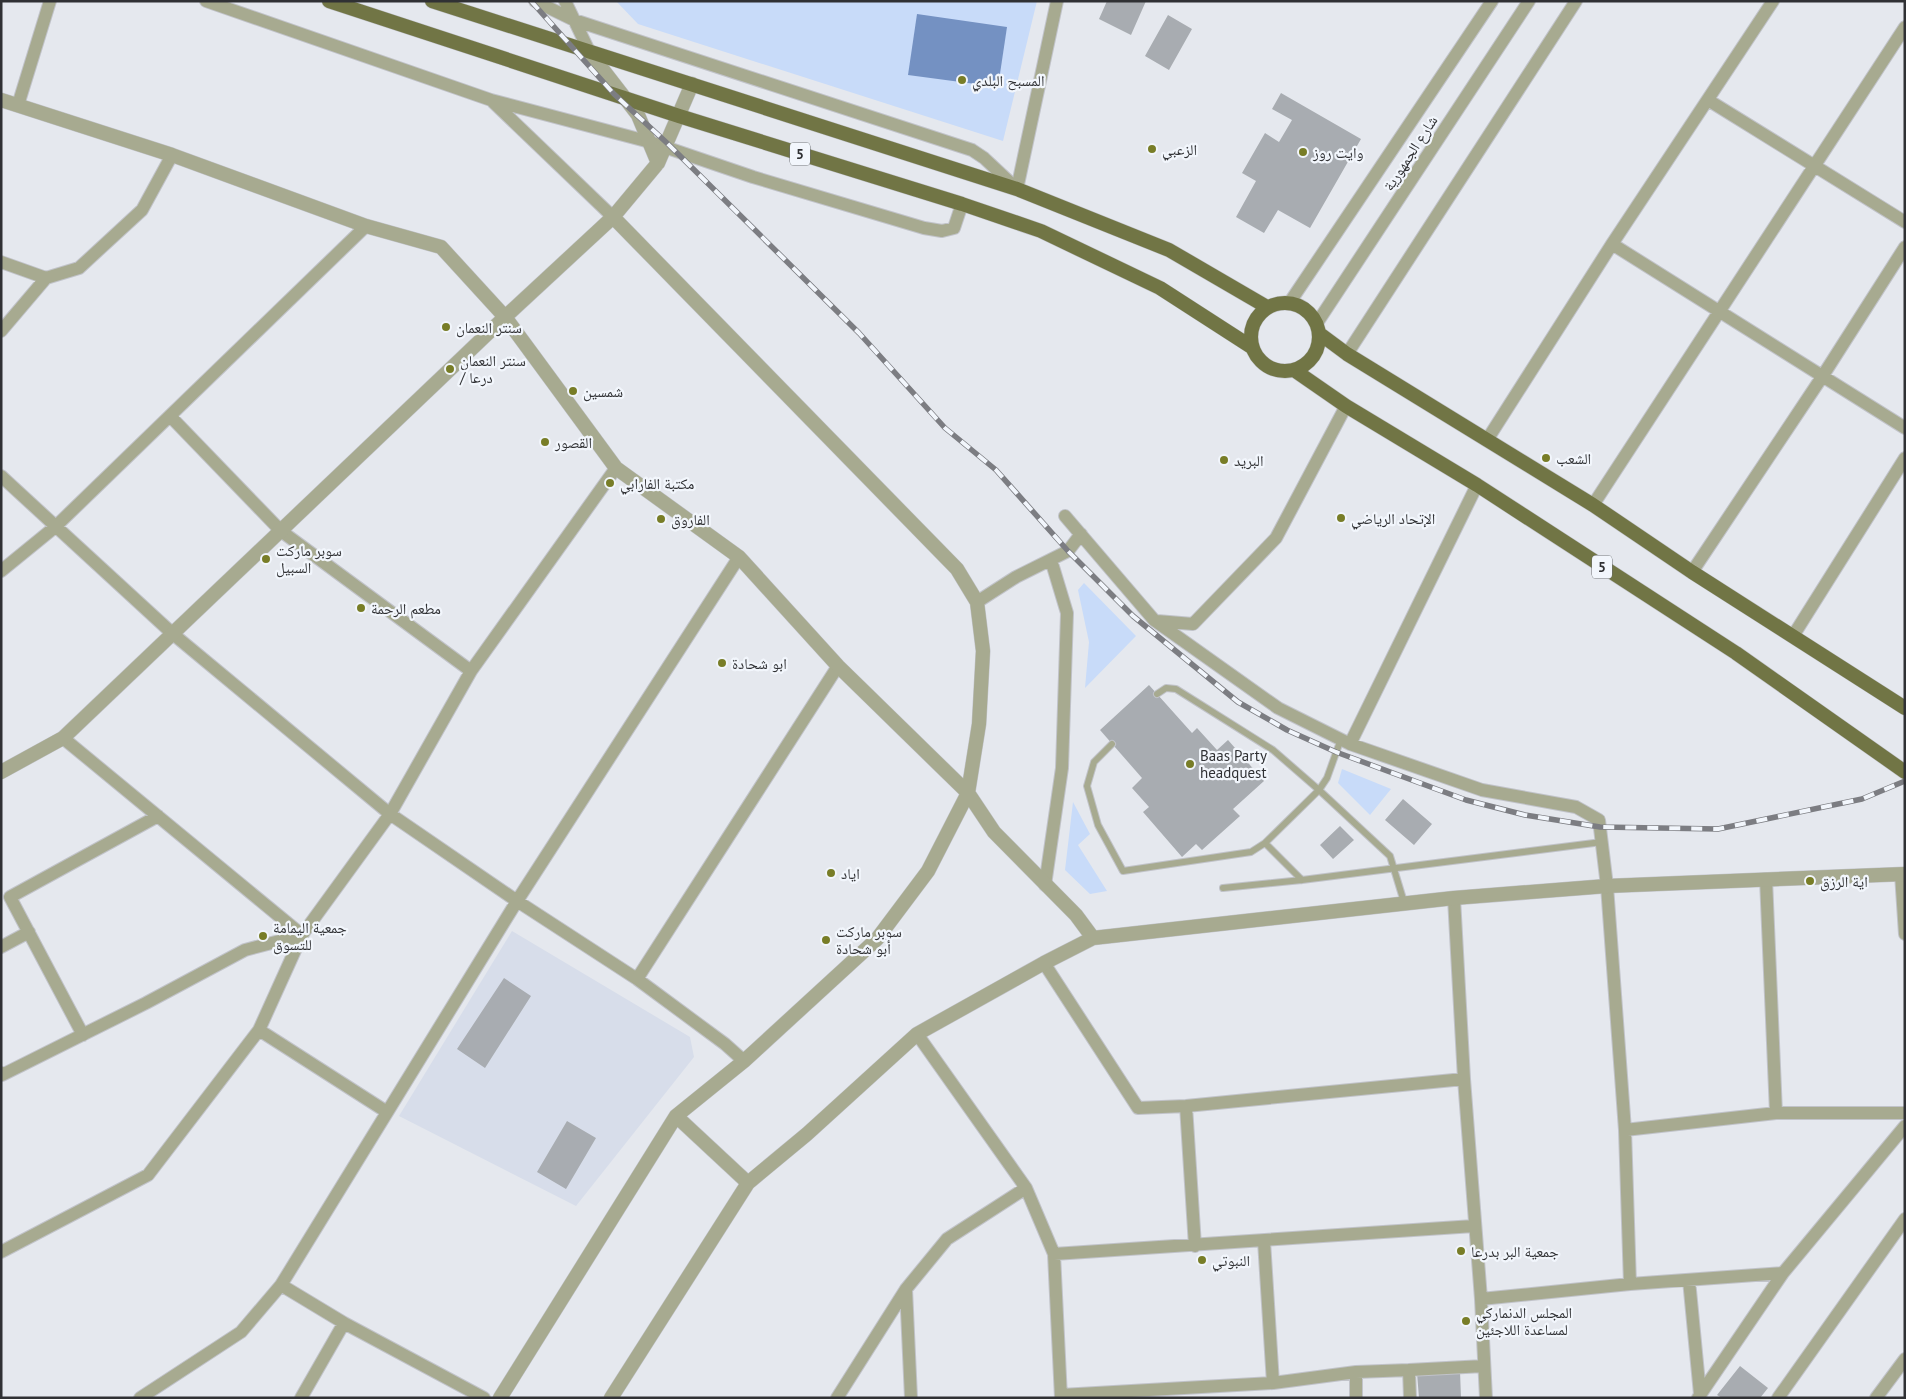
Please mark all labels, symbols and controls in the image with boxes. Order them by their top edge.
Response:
place label: المسبح البلدي [972,71,1044,92]
marker: المسبح البلدي [956,74,968,86]
street label: شارع الجمهورية [1379,112,1442,195]
place label: الزعبي [1162,140,1197,161]
road number: 5 [790,142,810,166]
marker: الزعبي [1146,143,1158,155]
place label: وايت روز [1312,143,1364,162]
marker: وايت روز [1297,146,1309,158]
place label: سنتر النعمان [456,318,522,338]
marker: سنتر النعمان [440,321,452,333]
place label: سنتر النعمان / درعا [459,351,526,387]
marker: سنتر النعمان / درعا [444,363,456,375]
place label: شمسين [583,382,623,402]
marker: شمسين [567,385,579,397]
place label: القصور [554,433,592,452]
marker: القصور [539,436,551,448]
place label: الشعب [1556,449,1591,468]
place label: البريد [1234,451,1263,470]
marker: الشعب [1540,452,1552,464]
marker: البريد [1218,454,1230,466]
place label: مكتبة الفارابي [620,474,695,495]
marker: مكتبة الفارابي [604,477,616,489]
place label: الإتحاد الرياضي [1351,509,1435,530]
place label: الفاروق [671,510,710,530]
marker: الإتحاد الرياضي [1335,512,1347,524]
marker: الفاروق [655,513,667,525]
place label: سوبر ماركت السبيل [276,541,342,578]
marker: سوبر ماركت السبيل [260,553,272,565]
road number: 5 [1592,556,1612,578]
place label: مطعم الرحمة [371,599,441,619]
marker: مطعم الرحمة [355,602,367,614]
place label: ابو شحادة [732,654,787,673]
marker: ابو شحادة [716,657,728,669]
place label: Baas Party headquest [1200,746,1267,782]
marker: Baas Party headquest [1184,758,1196,770]
place label: اياد [841,864,860,883]
marker: اياد [825,867,837,879]
place label: اية الرزق [1820,872,1868,892]
marker: اية الرزق [1804,875,1816,887]
place label: جمعية اليمامة للتسوق [273,918,347,955]
place label: سوبر ماركت أبو شحادة [836,922,902,958]
marker: جمعية اليمامة للتسوق [257,930,269,942]
marker: سوبر ماركت أبو شحادة [820,934,832,946]
place label: جمعية البر بدرعا [1471,1242,1559,1261]
marker: جمعية البر بدرعا [1455,1245,1467,1257]
place label: النبوتي [1212,1251,1250,1272]
marker: النبوتي [1196,1254,1208,1266]
place label: المجلس الدنماركي لمساعدة اللاجئين [1476,1303,1572,1340]
marker: المجلس الدنماركي لمساعدة اللاجئين [1460,1315,1472,1327]

